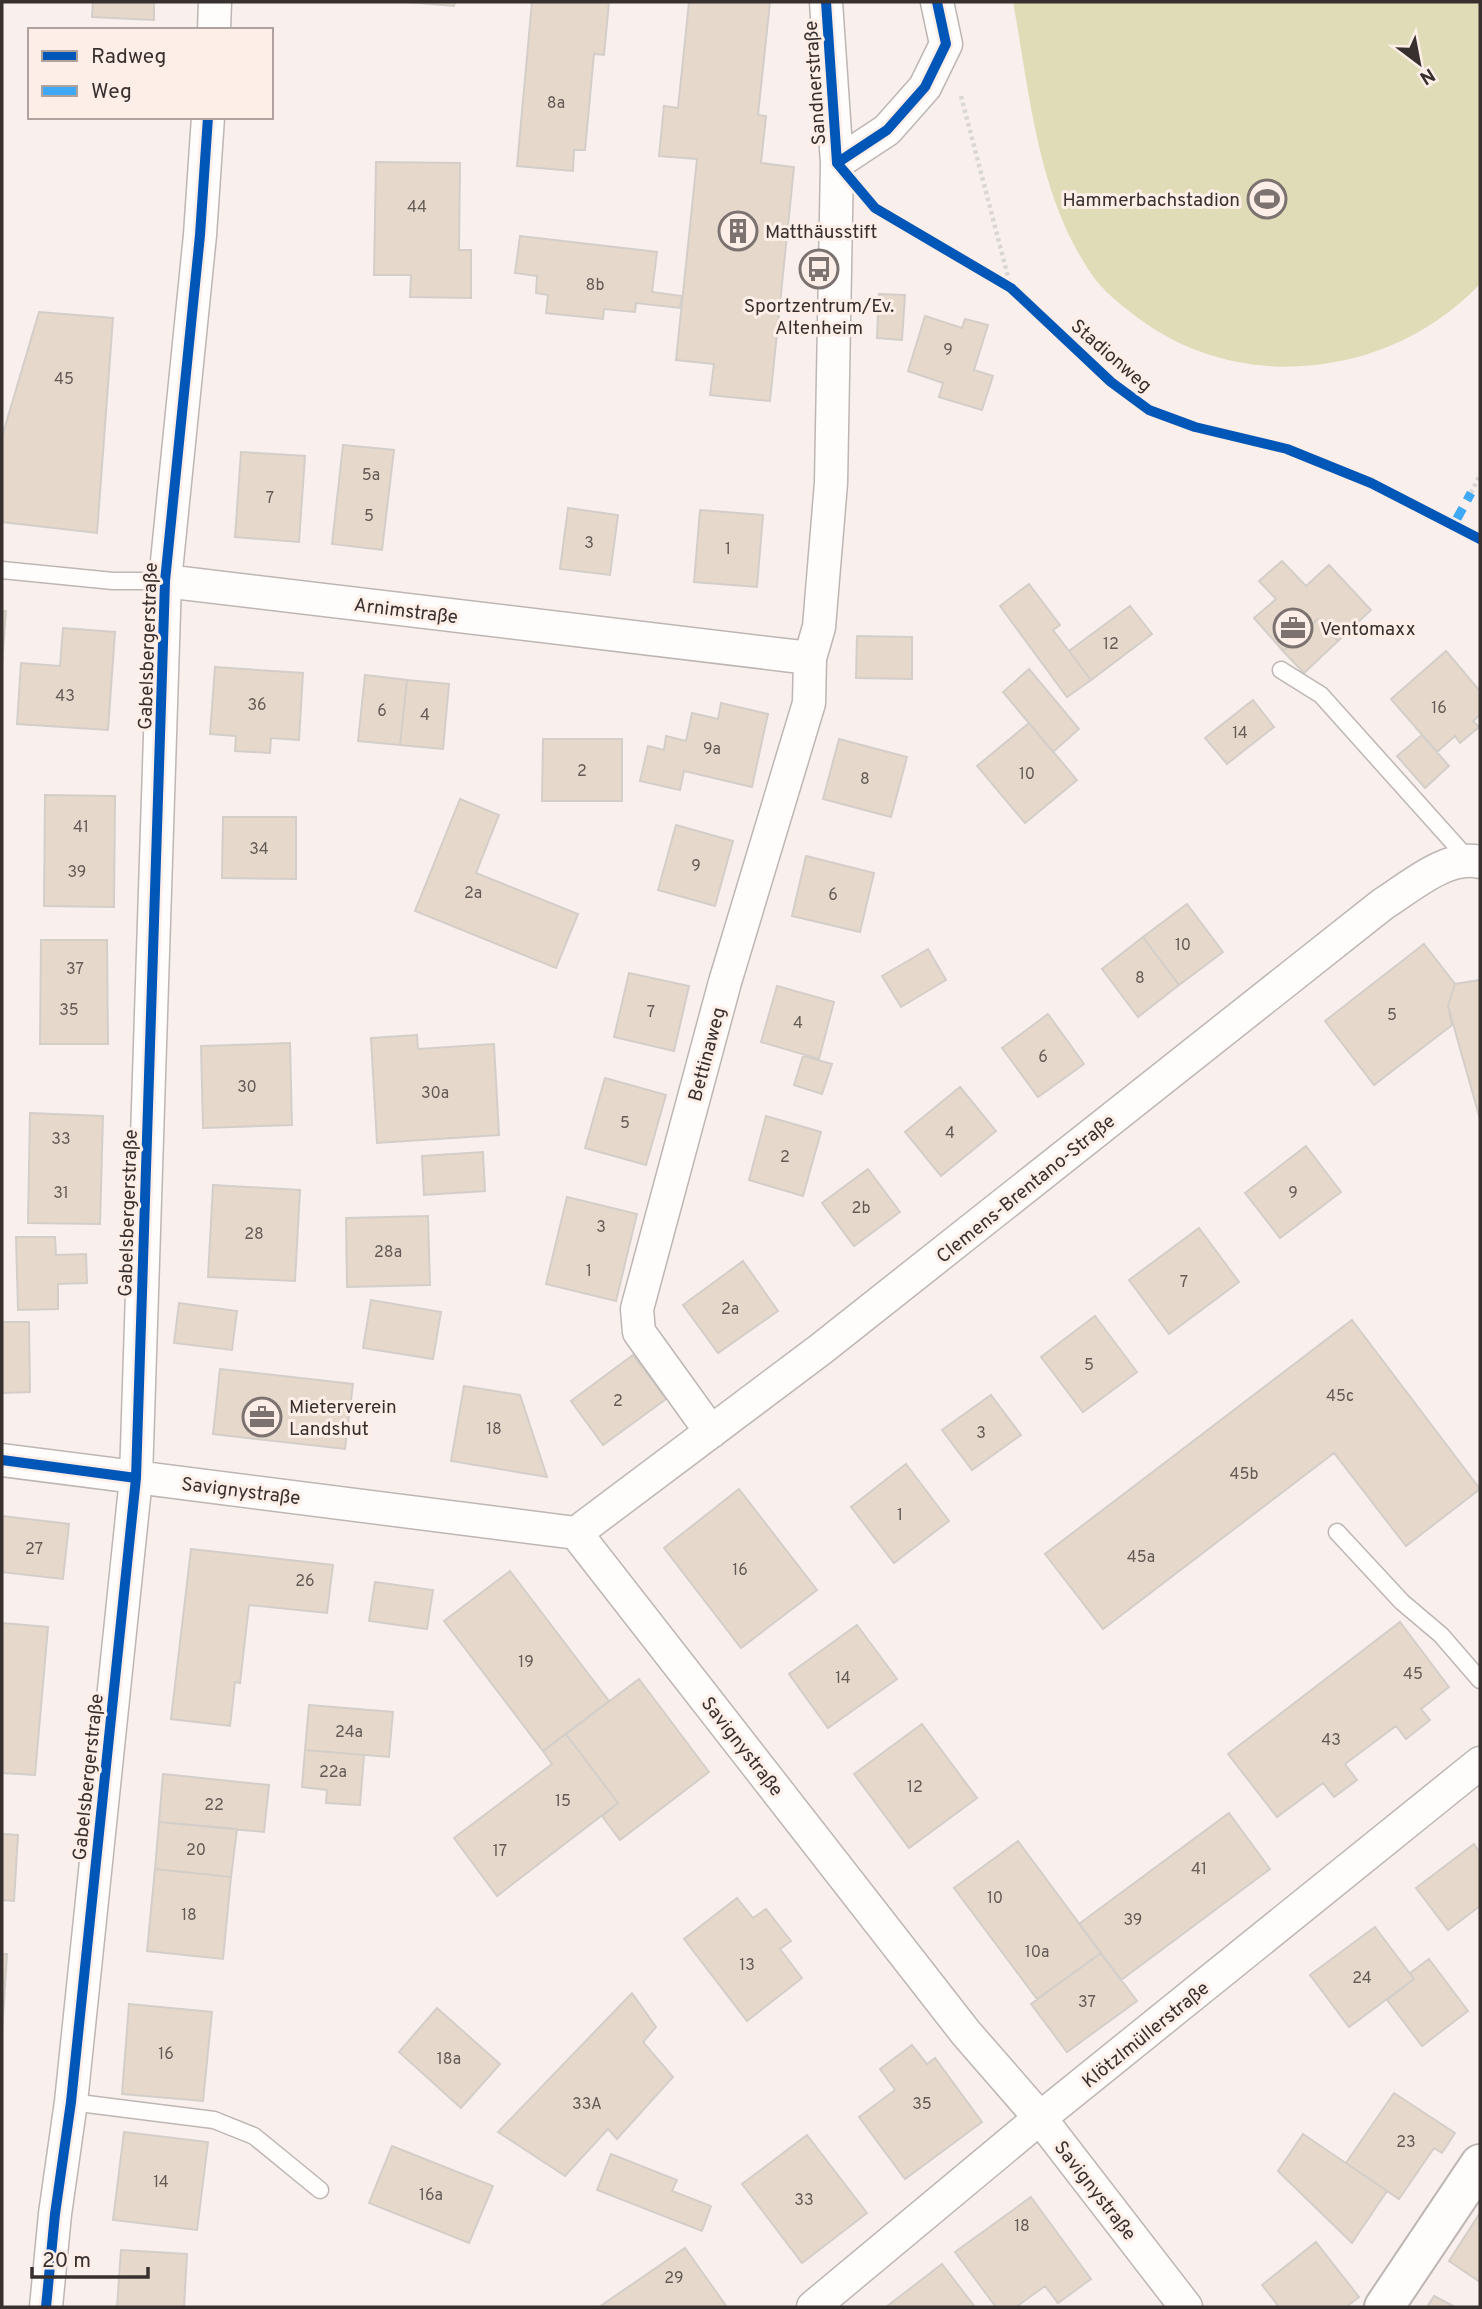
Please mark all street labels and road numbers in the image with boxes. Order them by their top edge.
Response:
street label: Sandnerstraße [800,20,832,146]
street label: Stadionweg [1065,315,1156,398]
street label: Gabelsbergerstraße [134,562,164,730]
street label: Arnimstraße [352,594,459,630]
street label: Bettinaweg [684,1005,732,1104]
street label: Clemens-Brentano-Straße [932,1110,1121,1269]
street label: Gabelsbergerstraße [114,1129,144,1297]
street label: Savignystraße [180,1473,302,1511]
street label: Gabelsbergerstraße [68,1693,110,1862]
street label: Savignystraße [695,1693,788,1802]
street label: Klötzlmüllerstraße [1078,1977,1215,2094]
street label: Savignystraße [1048,2137,1141,2246]

